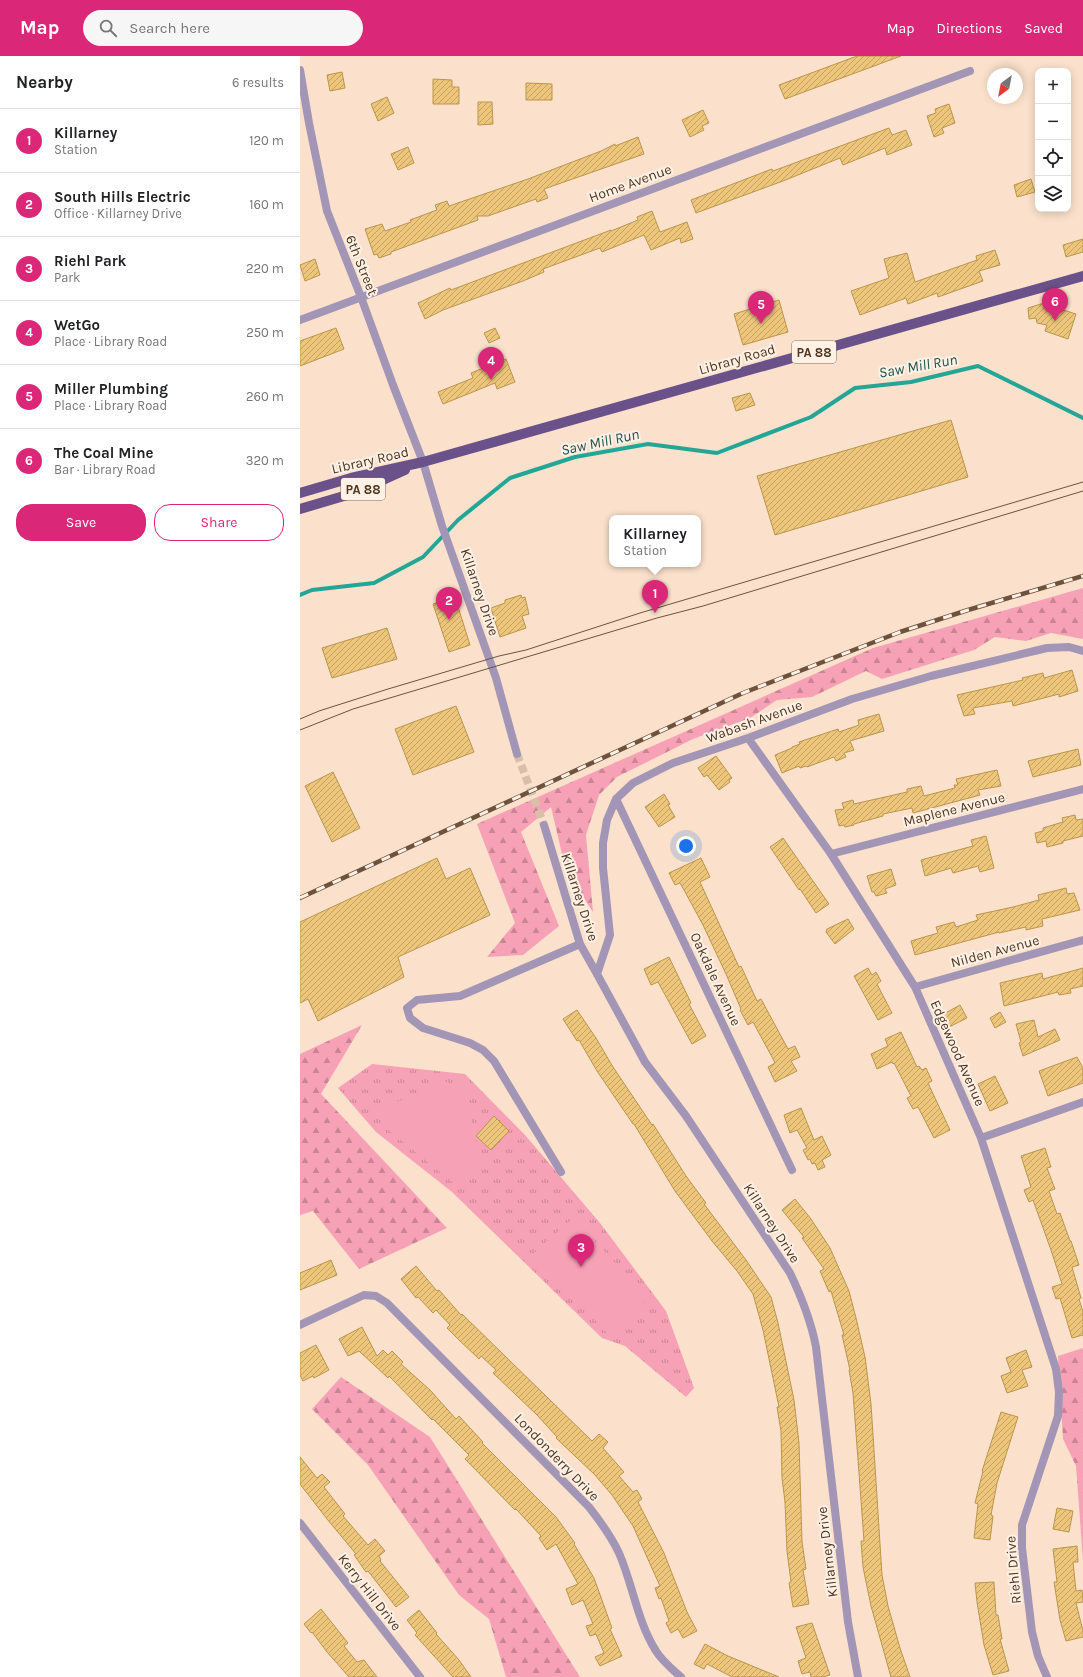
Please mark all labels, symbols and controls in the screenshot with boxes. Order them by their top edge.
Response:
search box [83,10,363,46]
text: Map [20,17,59,39]
icon: search [97,17,119,39]
text: Search here [129,19,210,37]
text: Map [887,20,915,37]
text: Directions [937,20,1002,37]
text: Saved [1024,20,1063,37]
north arrow [987,68,1023,104]
map controls [1035,68,1071,212]
button: + [1035,68,1071,104]
text: Nearby [16,72,73,92]
text: 6 results [232,75,284,90]
button: − [1035,104,1071,140]
text: Killarney [54,124,117,142]
text: 1 [27,133,31,148]
text: 120 m [249,133,284,148]
button: locate [1035,140,1071,176]
text: Station [54,142,98,157]
street label: Home Avenue [587,161,674,206]
button: layers [1035,176,1071,212]
text: South Hills Electric [54,188,191,206]
text: 2 [25,197,33,212]
text: 160 m [249,197,284,212]
text: Office · Killarney Drive [54,206,182,221]
street label: 6th Street [342,233,381,298]
text: Riehl Park [54,252,126,270]
text: 3 [25,261,33,276]
text: 220 m [246,261,284,276]
text: Park [54,270,80,285]
pin: 6 [1042,288,1068,321]
pin: 5 [748,291,774,324]
text: WetGo [54,316,100,334]
text: 4 [25,325,33,340]
text: 250 m [246,325,284,340]
text: Place · Library Road [54,334,167,349]
street label: Library Road [697,340,777,379]
road number: PA 88 [792,341,836,363]
pin: 4 [478,347,504,380]
water label: Saw Mill Run [877,350,959,382]
text: Miller Plumbing [54,380,168,398]
text: 5 [25,389,33,404]
text: 260 m [246,389,284,404]
text: Place · Library Road [54,398,167,413]
water label: Saw Mill Run [559,425,641,459]
street label: Library Road [330,443,410,478]
text: The Coal Mine [54,444,154,462]
text: 6 [25,453,33,468]
text: 320 m [246,453,284,468]
text: Bar · Library Road [54,462,156,477]
road number: PA 88 [341,478,385,500]
button: Save [16,504,146,541]
button: Share [154,504,284,541]
popup [609,515,701,567]
text: Killarney [623,525,687,543]
text: Station [623,543,667,558]
street label: Killarney Drive [457,546,502,638]
pin: 1 [642,580,668,613]
pin: 2 [436,587,462,620]
street label: Wabash Avenue [704,696,805,747]
street label: Maplene Avenue [902,789,1007,830]
your location [676,836,696,856]
street label: Killarney Drive [557,851,602,943]
street label: Oakdale Avenue [686,930,745,1029]
street label: Nilden Avenue [949,931,1041,971]
street label: Edgewood Avenue [927,997,989,1109]
street label: Killarney Drive [740,1180,804,1266]
pin: 3 [568,1234,594,1267]
street label: Londonderry Drive [511,1410,603,1505]
street label: Killarney Drive [813,1506,842,1598]
street label: Riehl Drive [1002,1535,1025,1605]
street label: Kerry Hill Drive [334,1550,405,1634]

